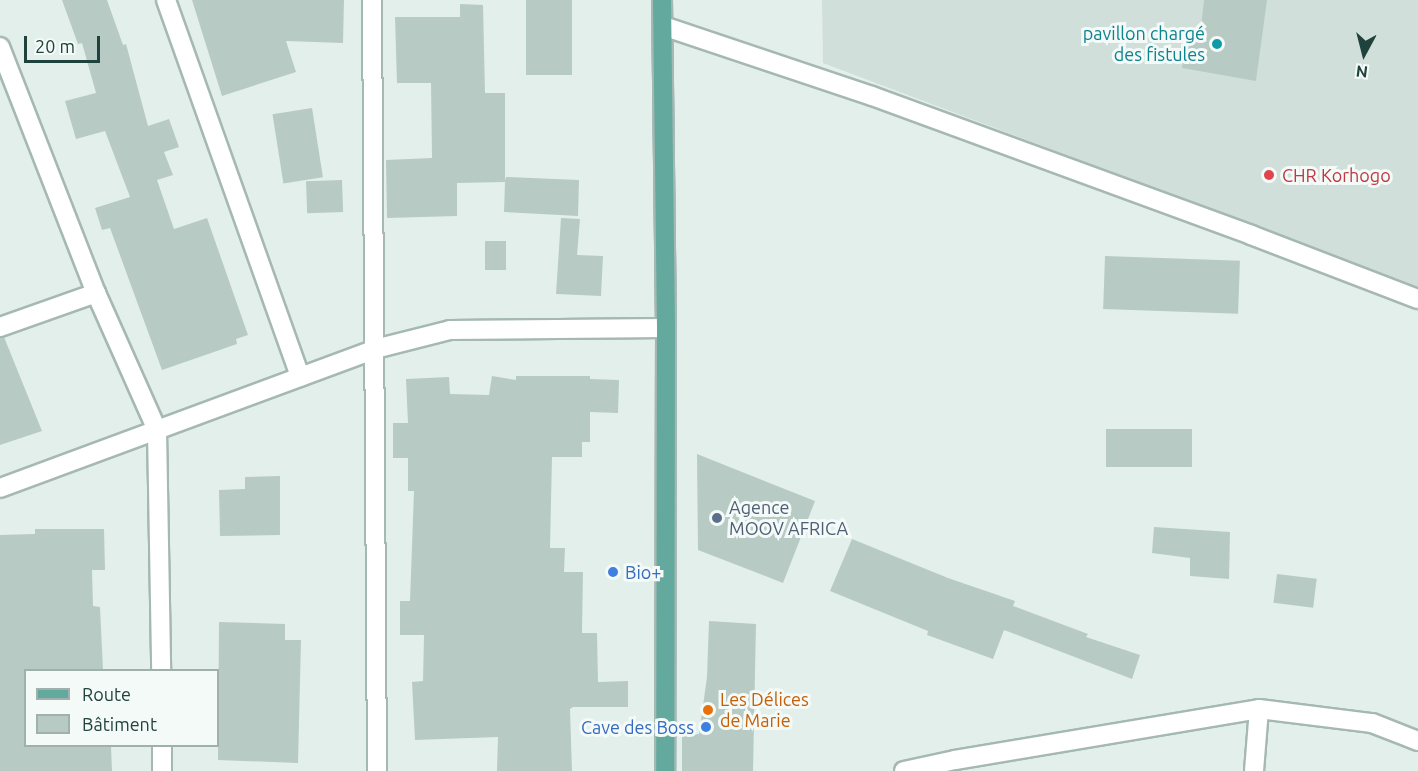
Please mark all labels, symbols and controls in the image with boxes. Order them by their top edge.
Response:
place label: pavillon chargé des fistules [1083,23,1205,66]
scale bar [27,24,104,62]
north arrow [1334,24,1394,84]
text: 20 m [35,36,75,56]
marker: pavillon chargé des fistules [1210,37,1224,51]
text: N [1355,62,1369,82]
place label: CHR Korhogo [1282,164,1391,186]
marker: CHR Korhogo [1260,166,1278,184]
place label: Agence MOOV AFRICA [729,497,848,540]
marker: Agence MOOV AFRICA [710,511,724,525]
place label: Bio+ [625,561,661,583]
marker: Bio+ [606,565,620,579]
legend [24,669,219,747]
text: Route [82,684,131,704]
place label: Les Délices de Marie [720,689,809,732]
marker: Les Délices de Marie [701,703,715,717]
text: Bâtiment [82,714,157,734]
place label: Cave des Boss [581,716,694,738]
marker: Cave des Boss [699,720,713,734]

